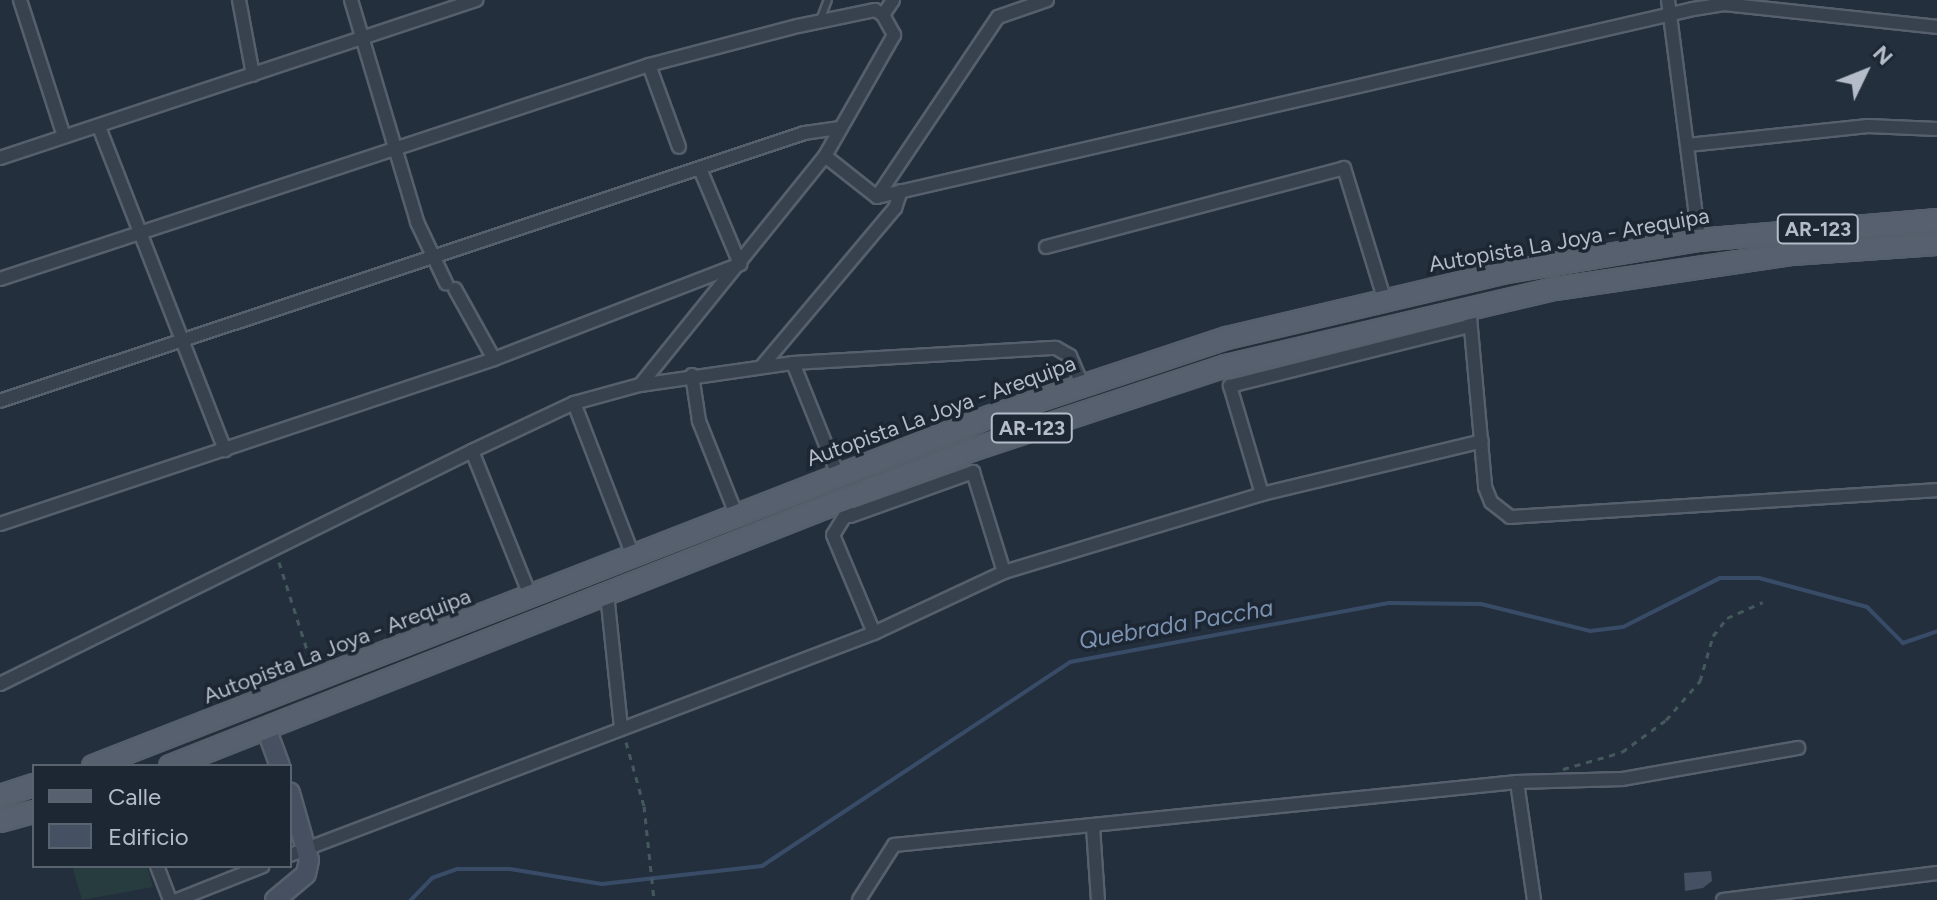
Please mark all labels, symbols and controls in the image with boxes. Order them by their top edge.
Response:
north arrow [1825,32,1905,112]
text: N [1867,40,1899,71]
street label: Autopista La Joya - Arequipa [1427,202,1711,278]
road number: AR-123 [1776,213,1860,245]
street label: Autopista La Joya - Arequipa [803,350,1079,472]
road number: AR-123 [990,412,1074,444]
street label: Autopista La Joya - Arequipa [199,583,475,709]
water label: Quebrada Paccha [1076,593,1276,655]
legend [32,764,292,868]
text: Calle [108,782,161,811]
text: Edificio [108,822,189,851]

